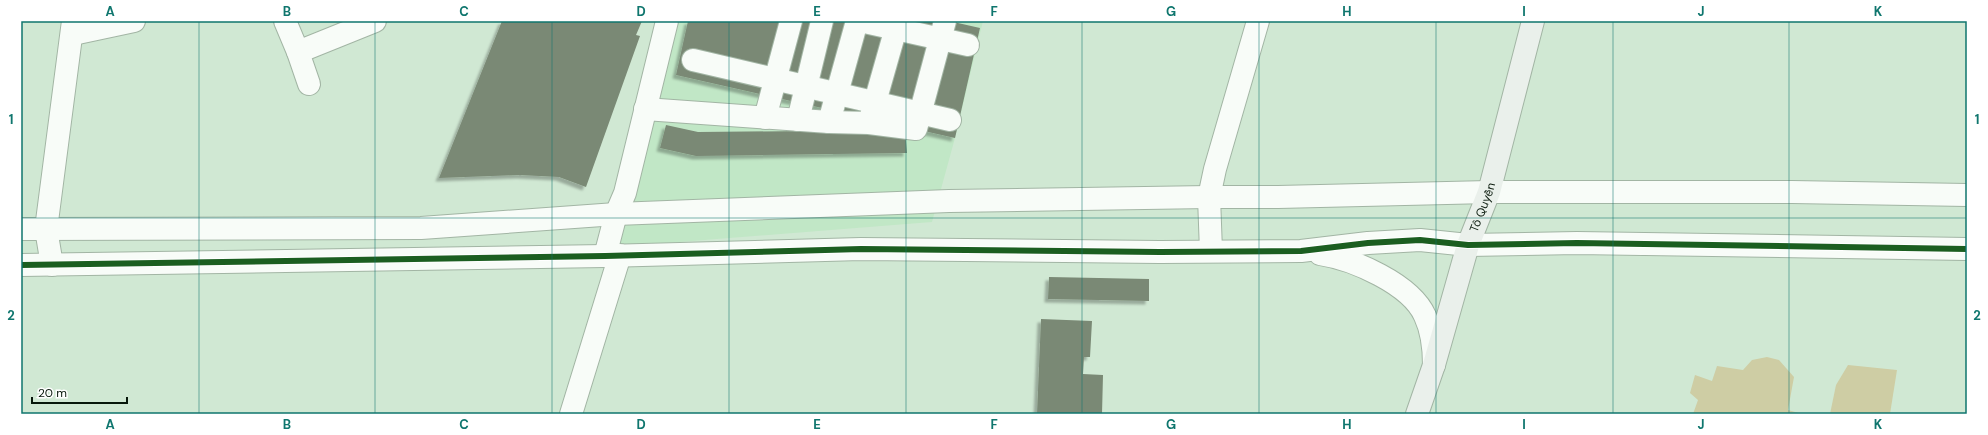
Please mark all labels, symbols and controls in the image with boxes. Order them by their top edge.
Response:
text: A [105,3,115,20]
text: B [283,3,291,20]
text: C [459,3,469,20]
text: D [636,3,646,20]
text: E [813,3,821,20]
text: F [990,3,998,20]
text: G [1166,3,1176,20]
text: H [1342,3,1352,20]
text: I [1522,3,1526,20]
text: J [1697,3,1705,20]
text: K [1874,3,1883,20]
text: 1 [9,111,13,128]
text: 1 [1975,111,1979,128]
street label: Tô Quyền [1466,181,1499,235]
text: 2 [7,307,15,324]
text: 2 [1973,307,1981,324]
scale bar [32,379,127,405]
text: 20 m [38,385,67,401]
text: A [105,416,115,433]
text: B [283,416,291,433]
text: C [459,416,469,433]
text: D [636,416,646,433]
text: E [813,416,821,433]
text: F [990,416,998,433]
text: G [1166,416,1176,433]
text: H [1342,416,1352,433]
text: I [1522,416,1526,433]
text: J [1697,416,1705,433]
text: K [1874,416,1883,433]

